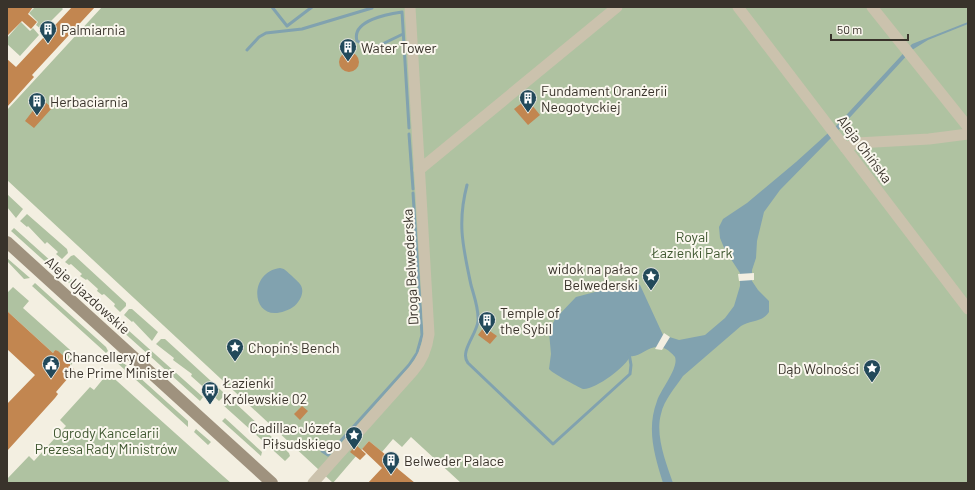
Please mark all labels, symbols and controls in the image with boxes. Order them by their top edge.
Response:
scale bar [831,16,908,42]
building icon: Palmiarnia [38,19,58,44]
place label: Palmiarnia [61,21,125,38]
text: 50 m [837,22,862,36]
building icon: Water Tower [338,37,358,62]
place label: Water Tower [361,39,437,56]
place label: Fundament Oranżerii Neogotyckiej [541,82,667,115]
building icon: Fundament Oranżerii Neogotyckiej [518,88,538,113]
building icon: Herbaciarnia [27,91,47,116]
place label: Herbaciarnia [50,93,128,110]
street label: Aleja Chińska [834,112,896,186]
street label: Droga Belwederska [398,208,422,326]
park label: Royal Łazienki Park [650,228,733,261]
street label: Aleje Ujazdowskie [42,252,134,338]
place label: widok na pałac Belwederski [548,260,638,293]
place icon: widok na pałac Belwederski [641,266,661,291]
place label: Temple of the Sybil [500,304,560,337]
building icon: Temple of the Sybil [477,310,497,335]
place icon: Chopin's Bench [225,337,245,362]
place label: Chopin's Bench [248,339,340,356]
place label: Chancellery of the Prime Minister [64,348,174,381]
public building icon: Chancellery of the Prime Minister [41,354,61,379]
place icon: Dąb Wolności [862,358,882,383]
place label: Dąb Wolności [778,360,859,377]
place label: Łazienki Królewskie 02 [222,374,307,407]
bus stop icon: Łazienki Królewskie 02 [200,380,220,405]
place label: Cadillac Józefa Piłsudskiego [249,419,341,452]
park label: Ogrody Kancelarii Prezesa Rady Ministrów [35,424,177,457]
place icon: Cadillac Józefa Piłsudskiego [344,425,364,450]
building icon: Belweder Palace [381,450,401,475]
place label: Belweder Palace [404,452,504,469]

